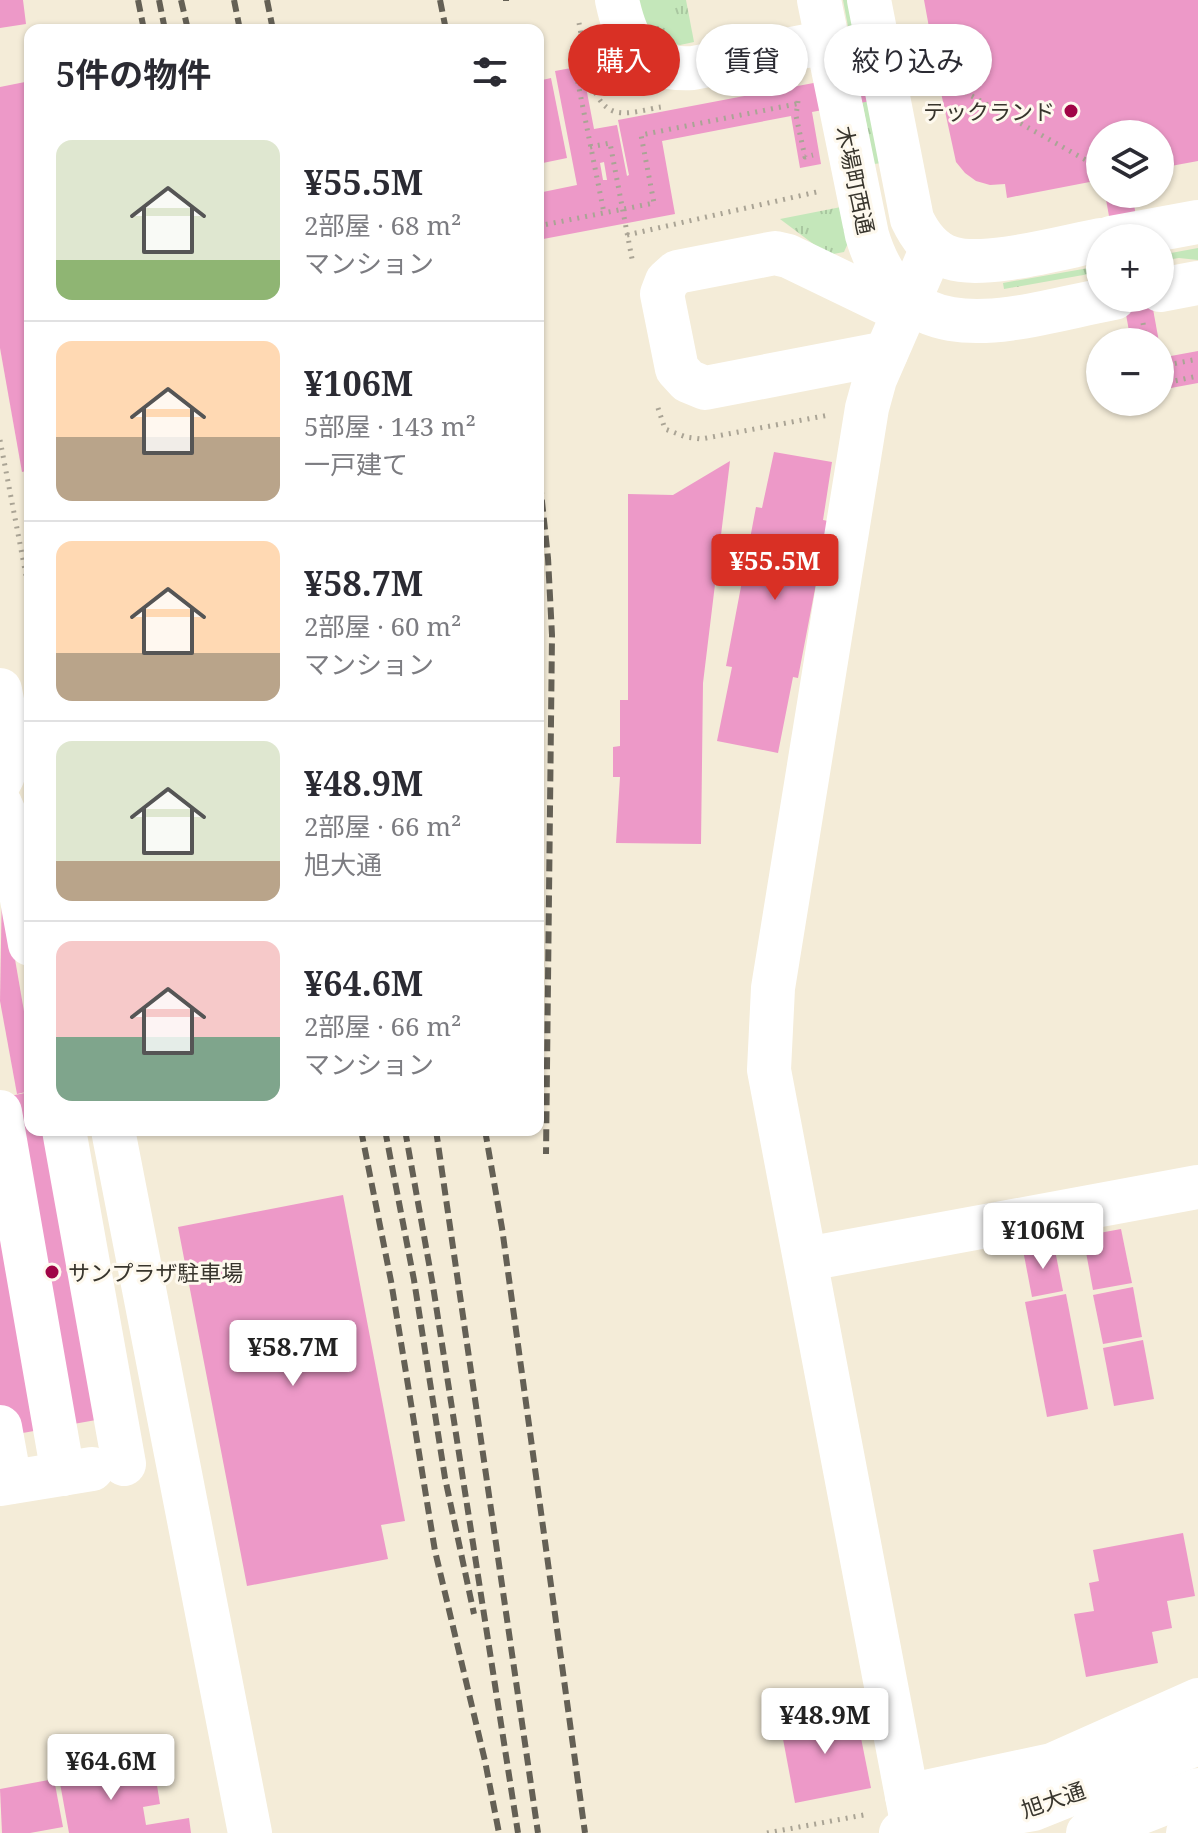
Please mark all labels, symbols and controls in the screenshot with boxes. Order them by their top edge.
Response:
chip: 購入 [568,24,680,96]
chip: 賃貸 [696,24,808,96]
chip: 絞り込み [824,24,992,96]
icon: filters [468,50,512,94]
text: 5件の物件 [56,51,211,97]
place label: テックランド [923,96,1055,126]
marker: テックランド [1062,102,1080,120]
map controls [1086,120,1174,416]
button: layers [1086,120,1174,208]
street label: 木場町西通 [830,123,882,237]
text: ¥55.5M [304,159,423,205]
icon: home [120,172,216,268]
text: 2部屋 · 68 m² [304,207,461,243]
button: + [1086,224,1174,312]
text: マンション [304,245,434,281]
button: − [1086,328,1174,416]
text: ¥106M [304,360,413,406]
icon: home [120,373,216,469]
text: 5部屋 · 143 m² [304,408,476,444]
text: 一戸建て [304,446,408,482]
pin: ¥55.5M [710,534,840,602]
text: ¥55.5M [729,542,821,578]
text: ¥58.7M [304,560,423,606]
icon: home [120,573,216,669]
text: 2部屋 · 60 m² [304,608,461,644]
text: マンション [304,646,434,682]
text: ¥48.9M [304,760,423,806]
icon: home [120,773,216,869]
text: 2部屋 · 66 m² [304,808,461,844]
text: 旭大通 [304,846,382,882]
text: ¥64.6M [304,960,423,1006]
icon: home [120,973,216,1069]
text: 2部屋 · 66 m² [304,1008,461,1044]
text: マンション [304,1046,434,1082]
pin: ¥106M [987,1203,1099,1271]
text: ¥106M [1001,1211,1085,1247]
place label: サンプラザ駐車場 [68,1257,243,1287]
marker: サンプラザ駐車場 [43,1263,61,1281]
pin: ¥58.7M [228,1320,358,1388]
text: ¥58.7M [247,1328,339,1364]
pin: ¥48.9M [760,1688,890,1756]
text: ¥48.9M [779,1696,871,1732]
pin: ¥64.6M [46,1734,176,1802]
text: ¥64.6M [65,1742,157,1778]
street label: 旭大通 [1017,1774,1089,1824]

